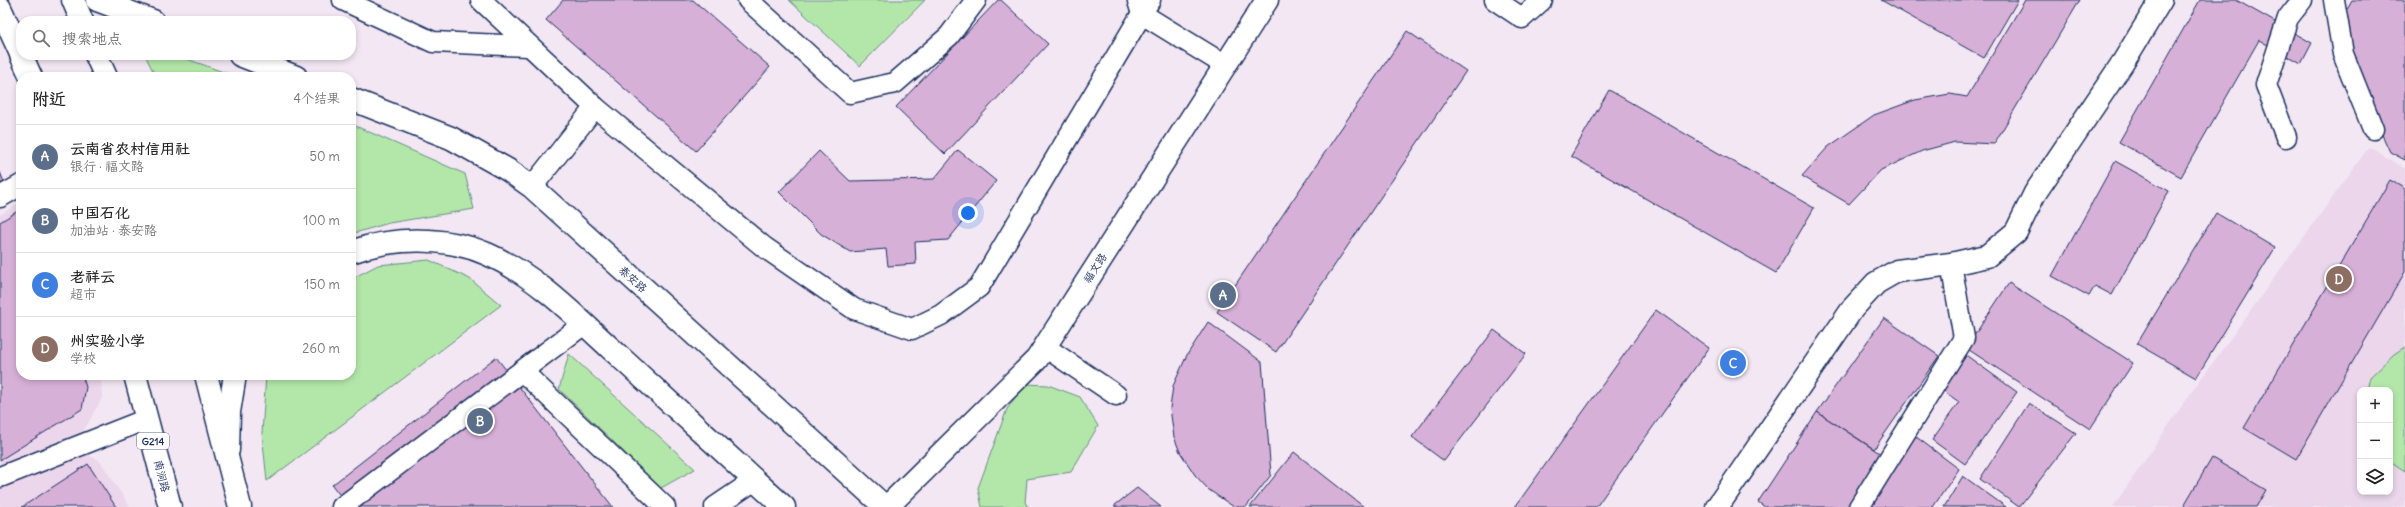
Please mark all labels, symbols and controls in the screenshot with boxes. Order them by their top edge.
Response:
search box [16,16,356,60]
icon: search [30,27,52,49]
text: 搜索地点 [62,29,122,48]
text: 附近 [32,88,66,110]
text: 4个结果 [293,90,340,107]
text: 云南省农村信用社 [70,139,190,158]
text: A [41,148,49,165]
text: 50 m [309,148,340,165]
text: 银行 · 福文路 [70,158,144,175]
text: 中国石化 [70,203,130,222]
your location [958,203,978,223]
text: B [41,212,49,229]
text: 100 m [303,212,340,229]
text: 加油站 · 泰安路 [70,222,157,239]
street label: 福文路 [1080,250,1110,286]
street label: 泰安路 [616,263,650,295]
pin: D [2326,264,2352,294]
text: 老祥云 [70,267,115,286]
text: C [41,276,49,293]
text: 150 m [304,276,340,293]
pin: A [1210,280,1236,310]
text: 超市 [70,286,96,303]
text: 州实验小学 [70,331,145,350]
text: D [40,340,50,357]
text: 260 m [302,340,340,357]
pin: C [1720,348,1746,378]
text: 学校 [70,350,96,367]
map controls [2357,387,2393,495]
button: + [2357,387,2393,423]
pin: B [467,406,493,436]
button: − [2357,423,2393,459]
road number: G214 [137,433,169,449]
street label: 南涧路 [151,458,173,494]
button: layers [2357,459,2393,495]

